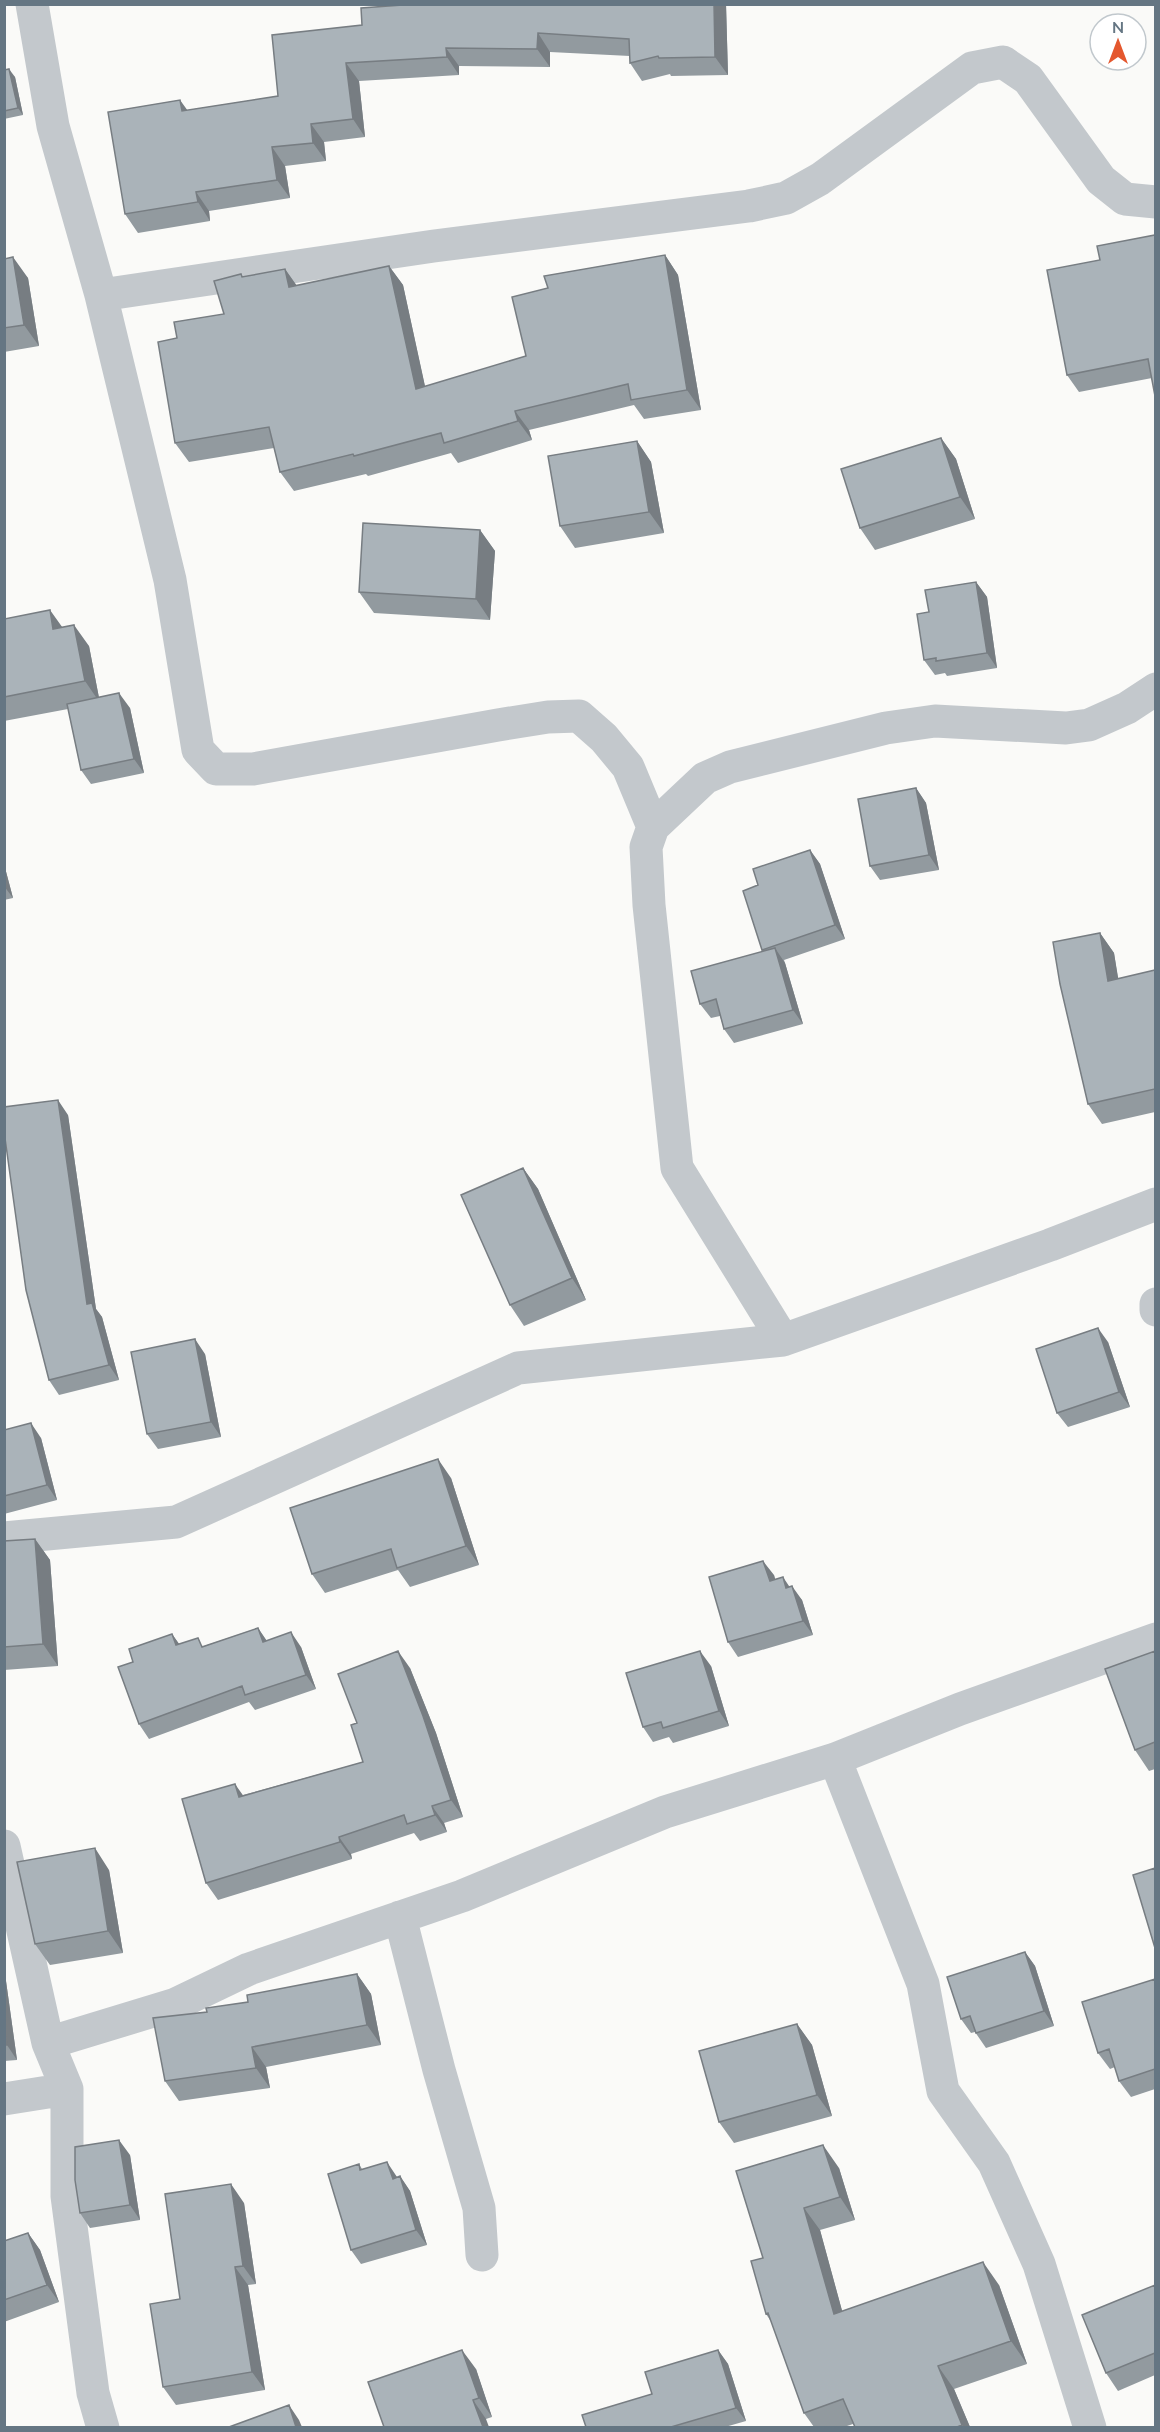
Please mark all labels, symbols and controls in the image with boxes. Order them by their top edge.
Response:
north arrow [1088,12,1148,72]
text: N [1112,17,1124,37]

